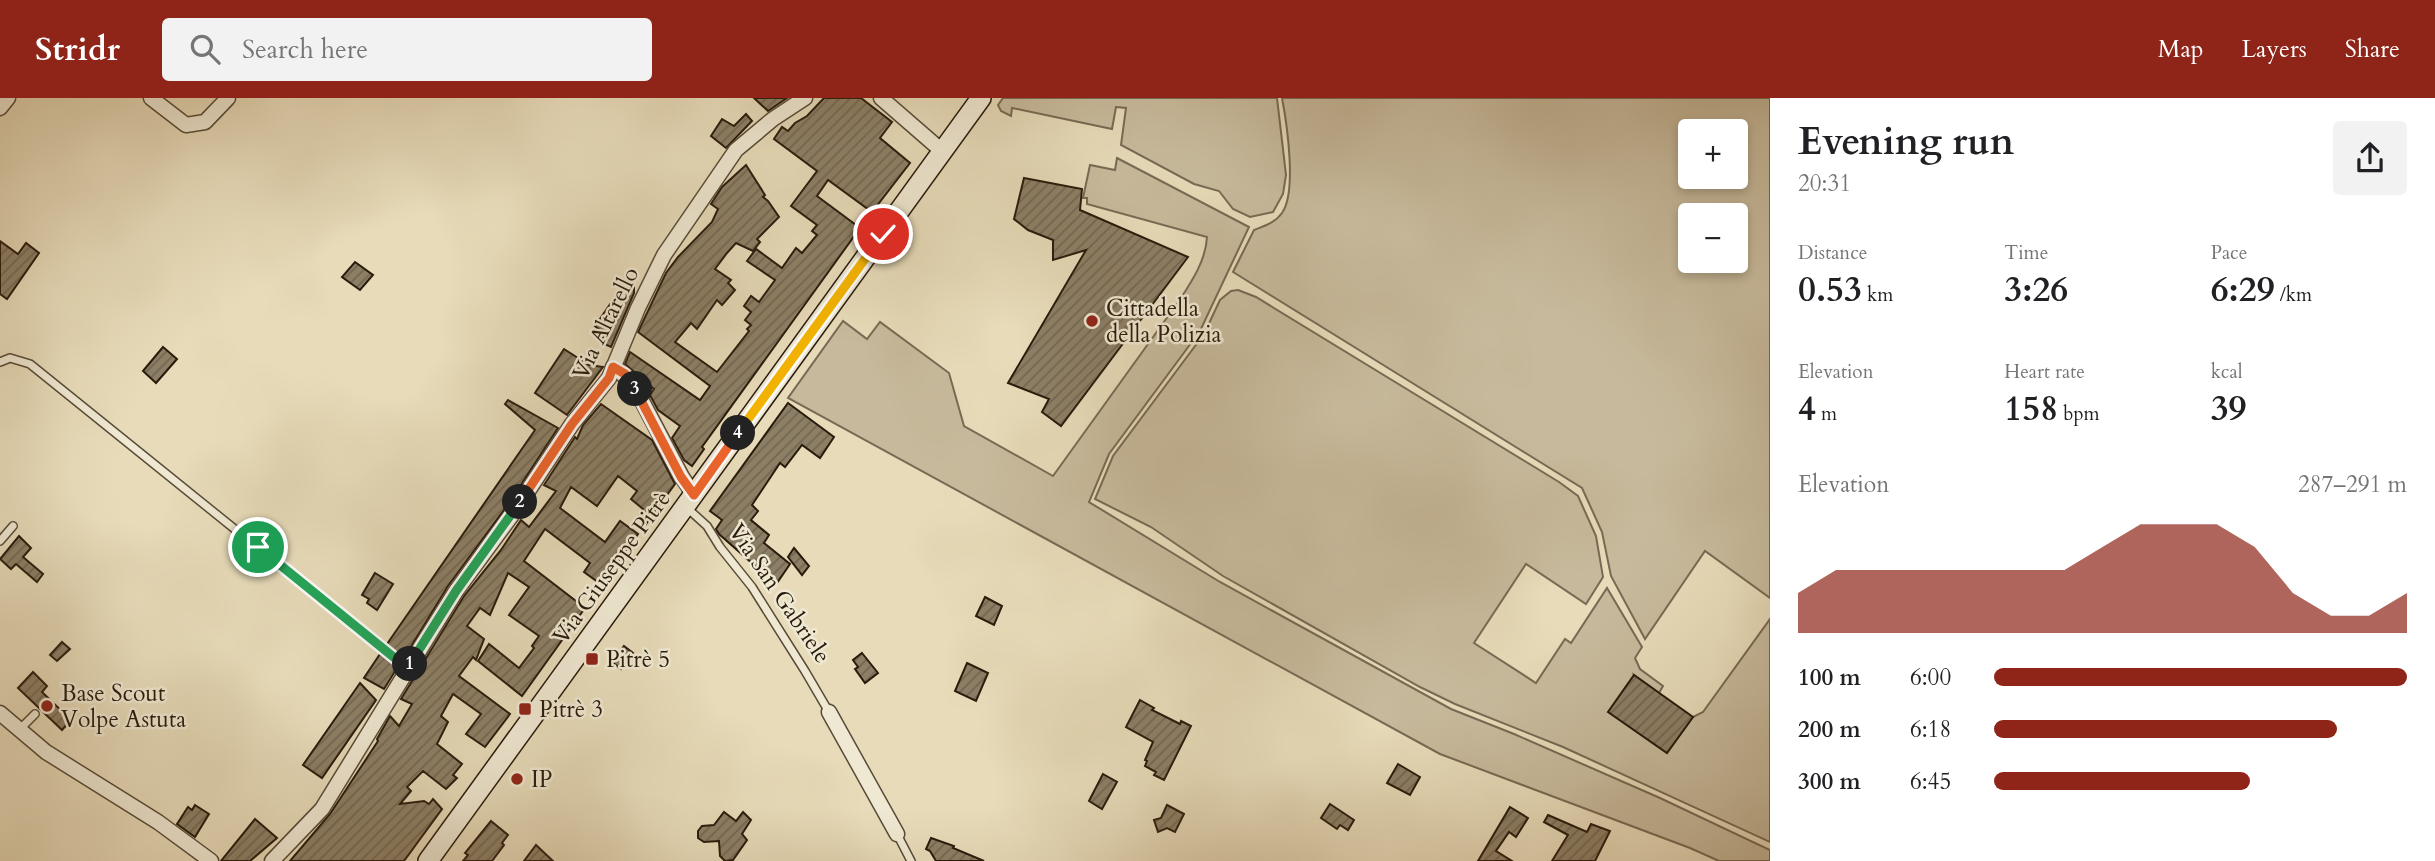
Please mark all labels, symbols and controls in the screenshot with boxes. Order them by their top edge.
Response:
search box [162,18,652,81]
text: Stridr [35,27,120,72]
icon: search [186,30,224,68]
text: Search here [242,32,368,67]
text: Map [2158,33,2204,66]
text: Layers [2242,33,2307,66]
text: Share [2345,33,2400,66]
text: Evening run [1798,116,2014,168]
map controls [1678,119,1748,273]
button: + [1678,119,1748,189]
button: share [2333,121,2407,195]
text: 20:31 [1798,168,1851,199]
button: − [1678,203,1748,273]
pin [853,204,913,264]
icon: check [864,215,902,253]
text: Distance [1798,240,1867,266]
text: Time [2004,240,2048,266]
text: Pace [2211,240,2247,266]
street label: Via Altarello [565,262,646,385]
text: 0.53 [1798,266,1862,314]
text: 3:26 [2004,266,2068,314]
text: 6:29 [2211,266,2275,314]
text: km [1862,282,1893,308]
text: /km [2275,282,2312,308]
place label: Cittadella della Polizia [1106,293,1222,350]
marker: Cittadella della Polizia [1084,313,1100,329]
text: Elevation [1798,359,1873,385]
text: Heart rate [2004,359,2085,385]
text: kcal [2211,359,2243,385]
pin: 3 [618,372,652,406]
text: 3 [630,375,639,401]
text: 4 [1798,385,1816,433]
text: 158 [2004,385,2058,433]
text: 39 [2211,385,2247,433]
text: m [1816,401,1837,427]
text: bpm [2058,401,2100,427]
pin: 4 [720,416,756,450]
text: 4 [733,419,742,445]
text: Elevation [1798,469,1889,500]
text: 287–291 m [2298,469,2407,500]
pin: 2 [503,484,538,520]
street label: Via Giuseppe Pitrè [545,484,677,650]
text: 2 [515,488,524,514]
pin [228,517,288,577]
street label: Via San Gabriele [721,517,838,669]
icon: arrive [239,528,277,566]
place label: Pitrè 5 [606,644,670,675]
pin: 1 [392,646,428,682]
text: 1 [405,650,414,676]
marker: Pitrè 5 [584,651,600,667]
text: 100 m [1798,662,1861,693]
text: 6:00 [1910,662,1951,693]
place label: Base Scout Volpe Astuta [61,678,186,735]
place label: Pitrè 3 [539,694,603,725]
marker: Base Scout Volpe Astuta [39,698,55,714]
marker: Pitrè 3 [517,701,533,717]
text: 200 m [1798,714,1861,745]
text: 6:18 [1910,714,1951,745]
place label: IP [531,764,552,795]
text: 300 m [1798,766,1861,797]
text: 6:45 [1910,766,1951,797]
marker: IP [509,771,525,787]

